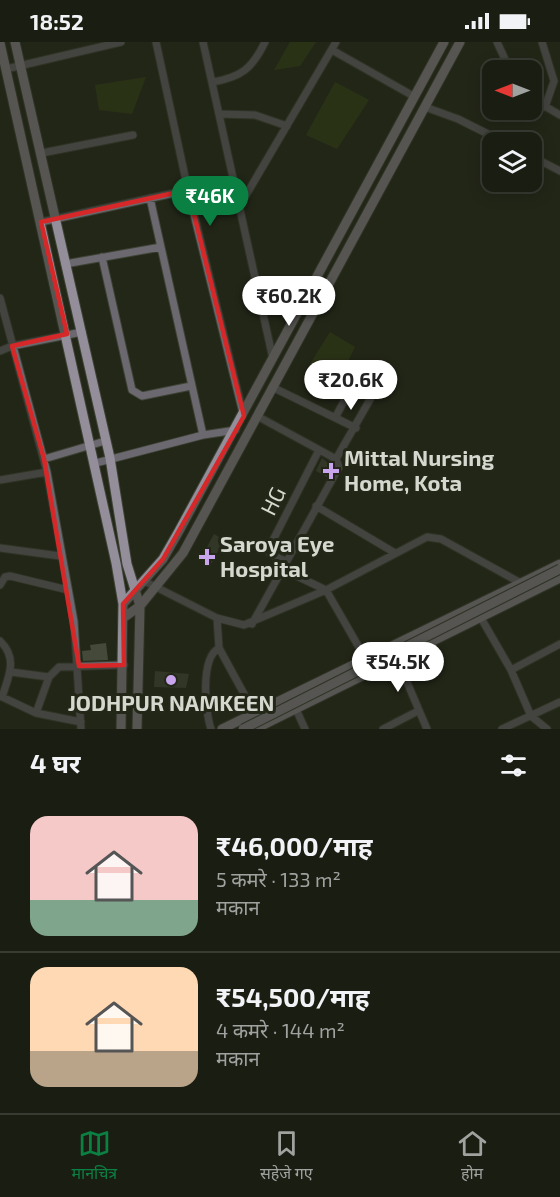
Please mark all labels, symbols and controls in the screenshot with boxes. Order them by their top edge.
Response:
text: 18:52 [30,8,84,34]
north arrow [482,60,542,120]
map controls [482,60,542,192]
button: layers [482,132,542,192]
pin: ₹46K [174,176,246,227]
text: ₹46K [185,183,235,207]
pin: ₹60.2K [240,276,338,327]
text: ₹60.2K [256,283,322,307]
pin: ₹20.6K [302,360,400,411]
text: ₹20.6K [318,367,384,391]
place label: Mittal Nursing Home, Kota [344,444,495,495]
marker: Mittal Nursing Home, Kota [322,462,340,480]
street label: HG [254,482,290,519]
place label: Saroya Eye Hospital [220,530,334,581]
marker: Saroya Eye Hospital [198,548,216,566]
pin: ₹54.5K [349,642,447,693]
text: ₹54.5K [366,649,430,673]
marker: JODHPUR NAMKEEN [164,673,178,687]
place label: JODHPUR NAMKEEN [68,689,274,715]
text: 4 घर [30,747,81,778]
icon: filters [497,749,530,782]
text: ₹46,000/माह [216,830,372,861]
icon: home [78,840,150,912]
text: 5 कमरे · 133 m² [216,867,341,891]
text: मकान [216,895,260,919]
text: ₹54,500/माह [216,981,369,1012]
icon: home [78,991,150,1063]
text: 4 कमरे · 144 m² [216,1018,345,1042]
text: मकान [216,1046,260,1070]
tab: मानचित्र [71,1127,117,1186]
tab: सहेजे गए [260,1127,313,1186]
tab: होम [456,1127,489,1186]

